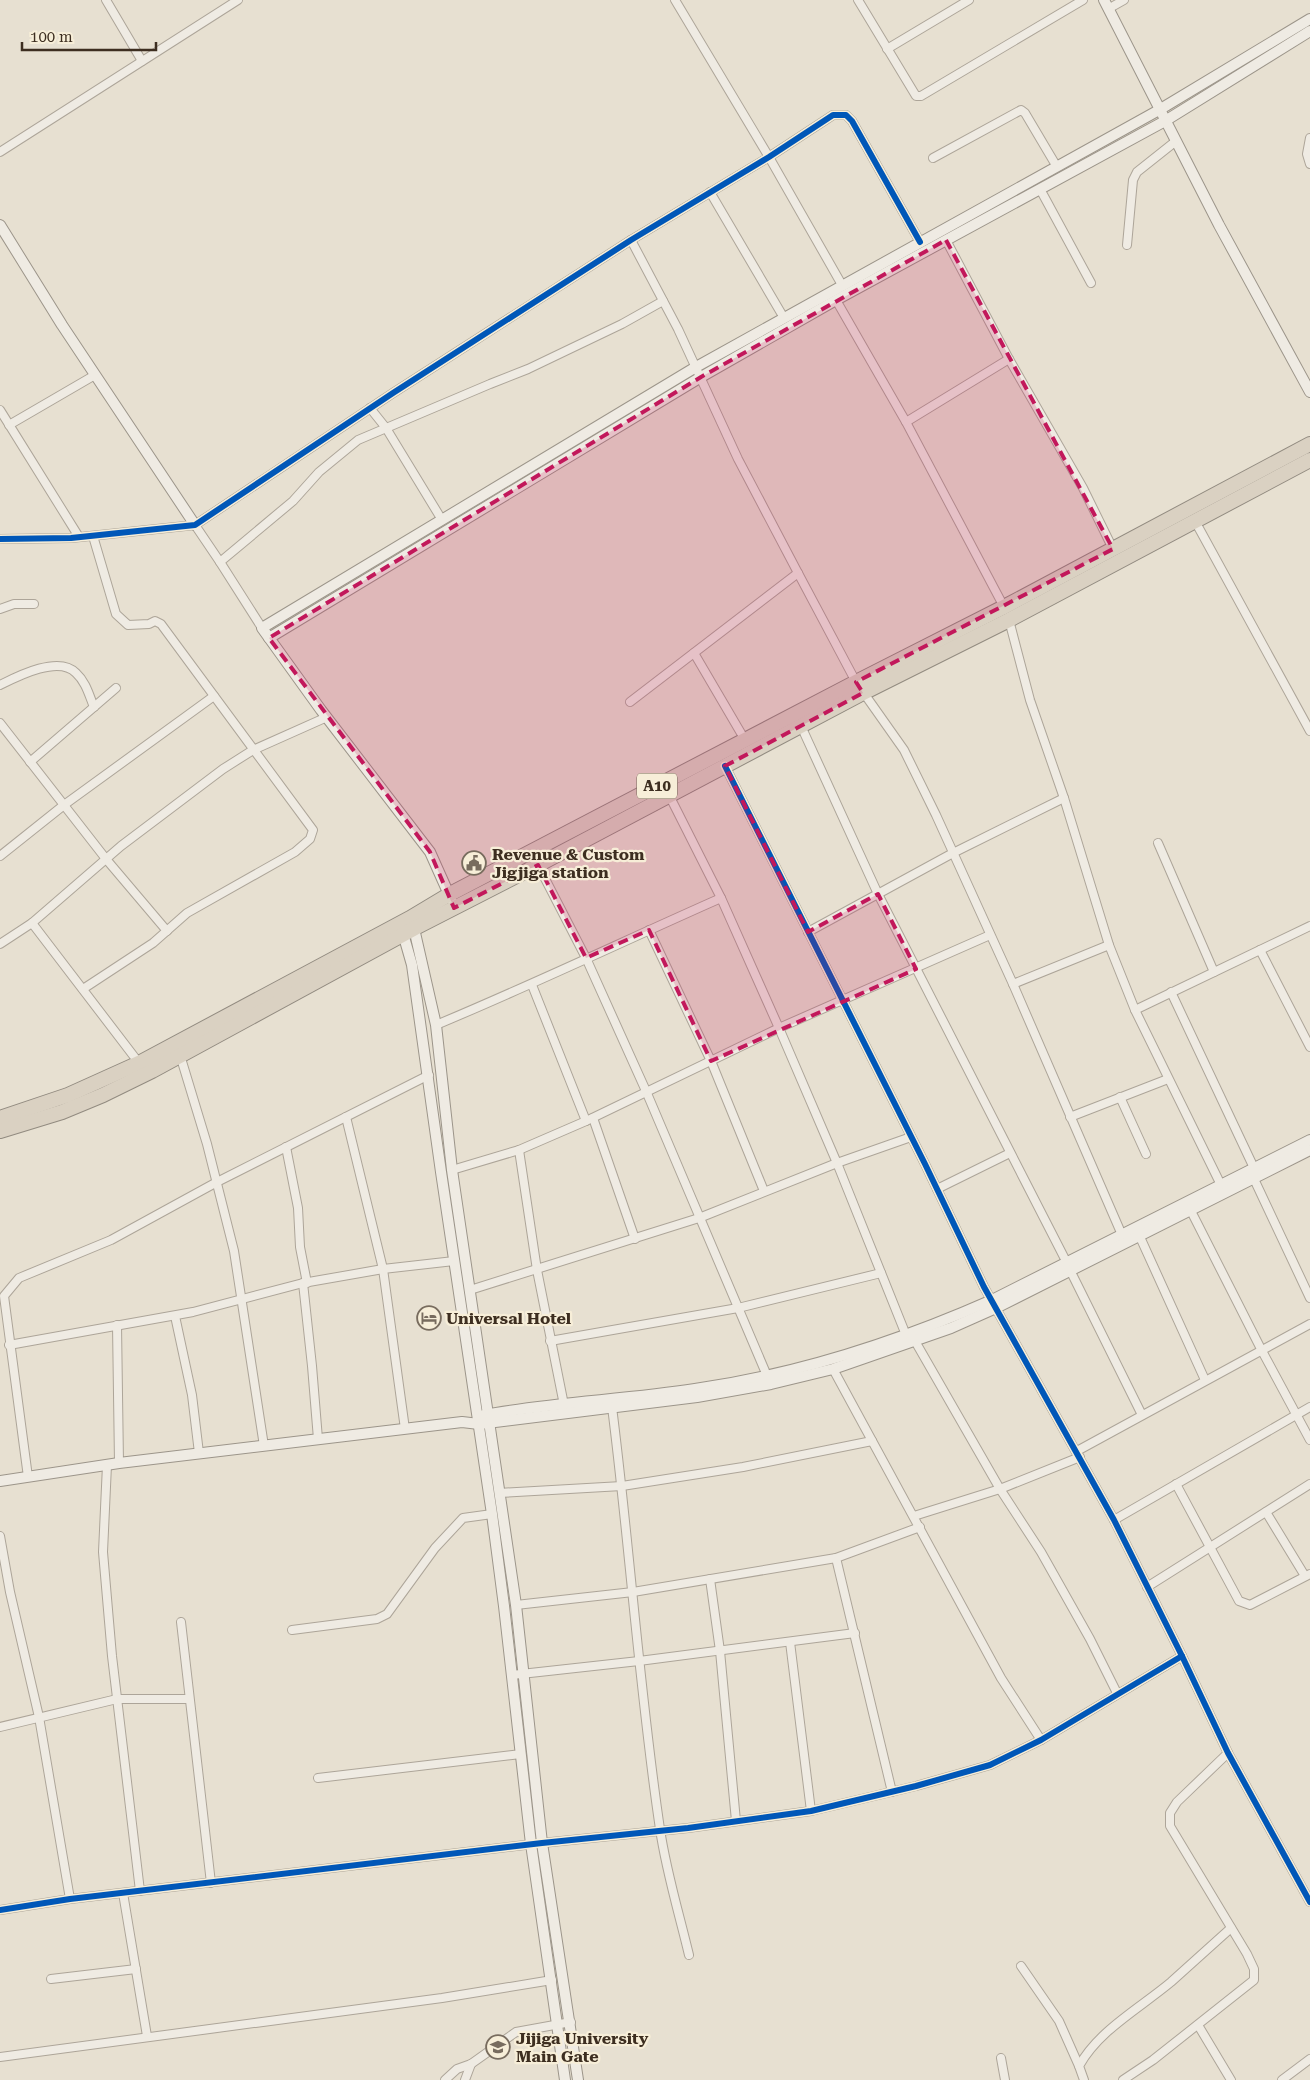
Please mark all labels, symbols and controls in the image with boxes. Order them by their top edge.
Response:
scale bar [22,20,156,52]
text: 100 m [30,28,73,46]
road number: A10 [637,774,677,798]
place label: Revenue & Custom Jigjiga station [492,845,645,882]
public building icon: Revenue & Custom Jigjiga station [461,850,487,876]
hotel icon: Universal Hotel [416,1305,442,1331]
place label: Universal Hotel [446,1309,572,1328]
place label: Jijiga University Main Gate [516,2029,649,2066]
school or university icon: Jijiga University Main Gate [485,2034,511,2060]

